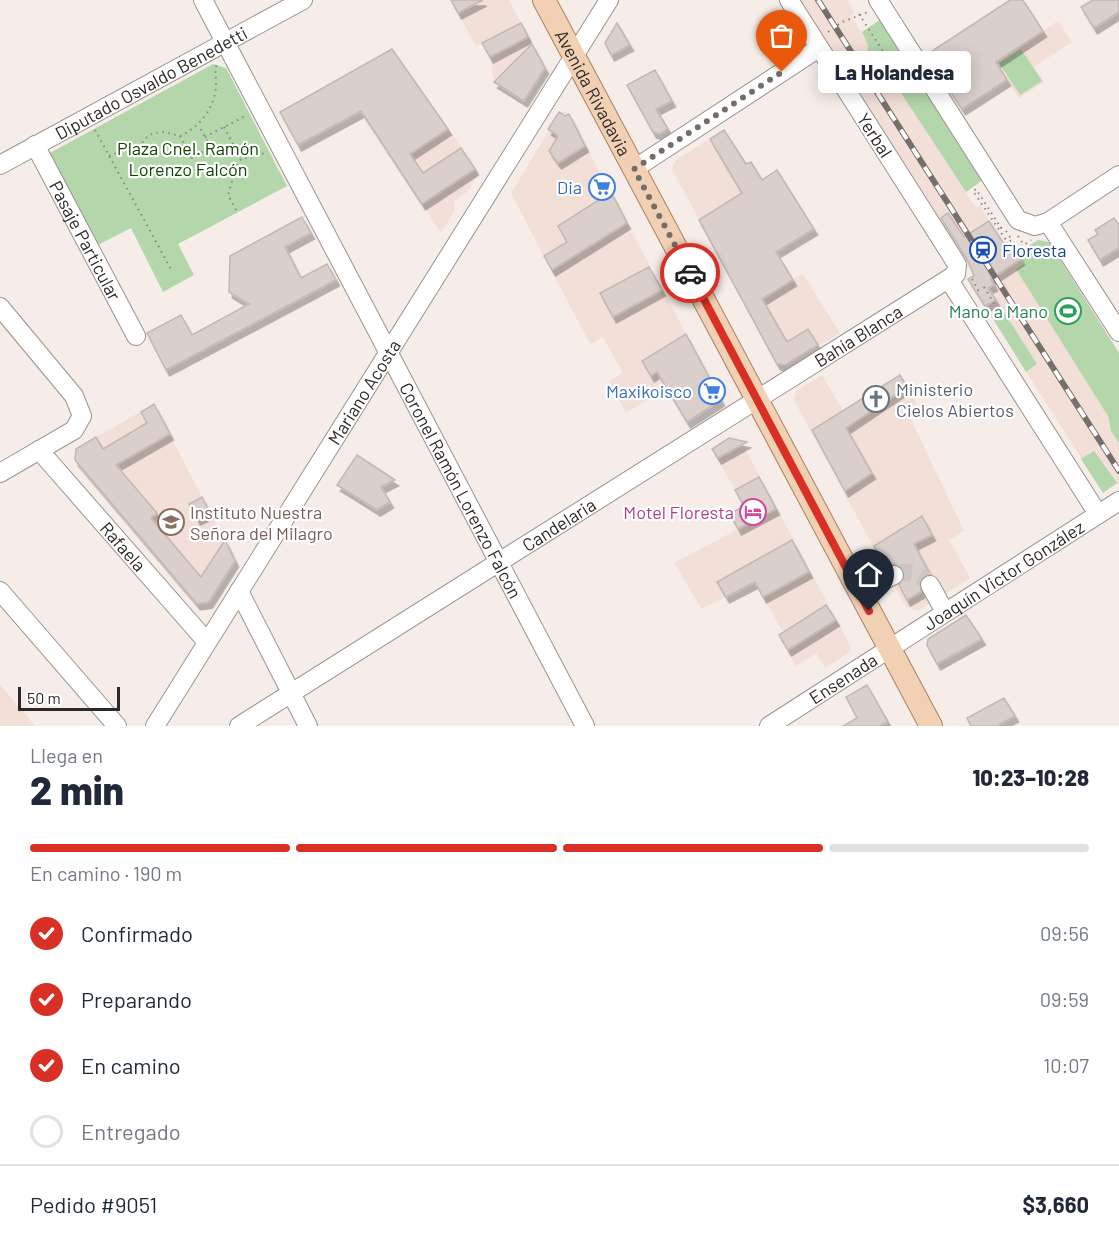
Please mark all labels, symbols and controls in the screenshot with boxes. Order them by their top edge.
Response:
pin [756,10,807,72]
icon: bag [765,19,798,52]
street label: Diputado Osvaldo Benedetti [51,22,251,144]
street label: Avenida Rivadavia [551,26,636,159]
callout: La Holandesa [818,51,971,93]
text: La Holandesa [835,60,954,84]
street label: Yerbal [853,109,897,161]
park label: Plaza Cnel. Ramón Lorenzo Falcón [117,137,259,180]
supermarket icon: Dia [587,172,617,202]
place label: Dia [557,176,582,198]
street label: Pasaje Particular [45,177,126,304]
station icon: Floresta [968,235,998,265]
place label: Floresta [1002,239,1066,261]
courier [660,243,720,303]
icon: car [674,257,707,290]
sports icon: Mano a Mano [1053,296,1083,326]
street label: Bahía Blanca [810,300,906,371]
place label: Mano a Mano [949,300,1048,322]
street label: Mariano Acosta [323,335,405,449]
supermarket icon: Maxikoisco [697,376,727,406]
place label: Ministerio Cielos Abiertos [896,378,1014,421]
street label: Coronel Ramón Lorenzo Falcón [395,379,527,602]
place label: Maxikoisco [606,380,692,402]
church icon: Ministerio Cielos Abiertos [861,384,891,414]
street label: Candelaria [518,493,600,556]
hotel icon: Motel Floresta [738,497,768,527]
place label: Instituto Nuestra Señora del Milagro [190,501,333,544]
place label: Motel Floresta [623,501,734,523]
school or university icon: Instituto Nuestra Señora del Milagro [156,507,186,537]
street label: Joaquín Victor González [919,515,1088,635]
street label: Rafaela [96,517,151,576]
pin [843,549,894,611]
icon: home [852,558,885,591]
street label: Ensenada [805,648,881,708]
scale bar [18,684,120,712]
text: 50 m [27,688,61,707]
text: Llega en [30,743,103,767]
text: 10:23–10:28 [972,764,1089,790]
text: 2 min [30,766,124,813]
text: En camino · 190 m [30,861,182,885]
icon: check [30,917,63,950]
text: Confirmado [81,920,193,946]
text: 09:56 [1040,921,1089,945]
icon: check [30,983,63,1016]
text: Preparando [81,986,192,1012]
text: 09:59 [1040,987,1089,1011]
icon: check [30,1049,63,1082]
text: En camino [81,1052,181,1078]
text: 10:07 [1043,1053,1089,1077]
text: Entregado [81,1118,181,1144]
text: Pedido #9051 [30,1191,157,1217]
text: $3,660 [1023,1191,1089,1217]

